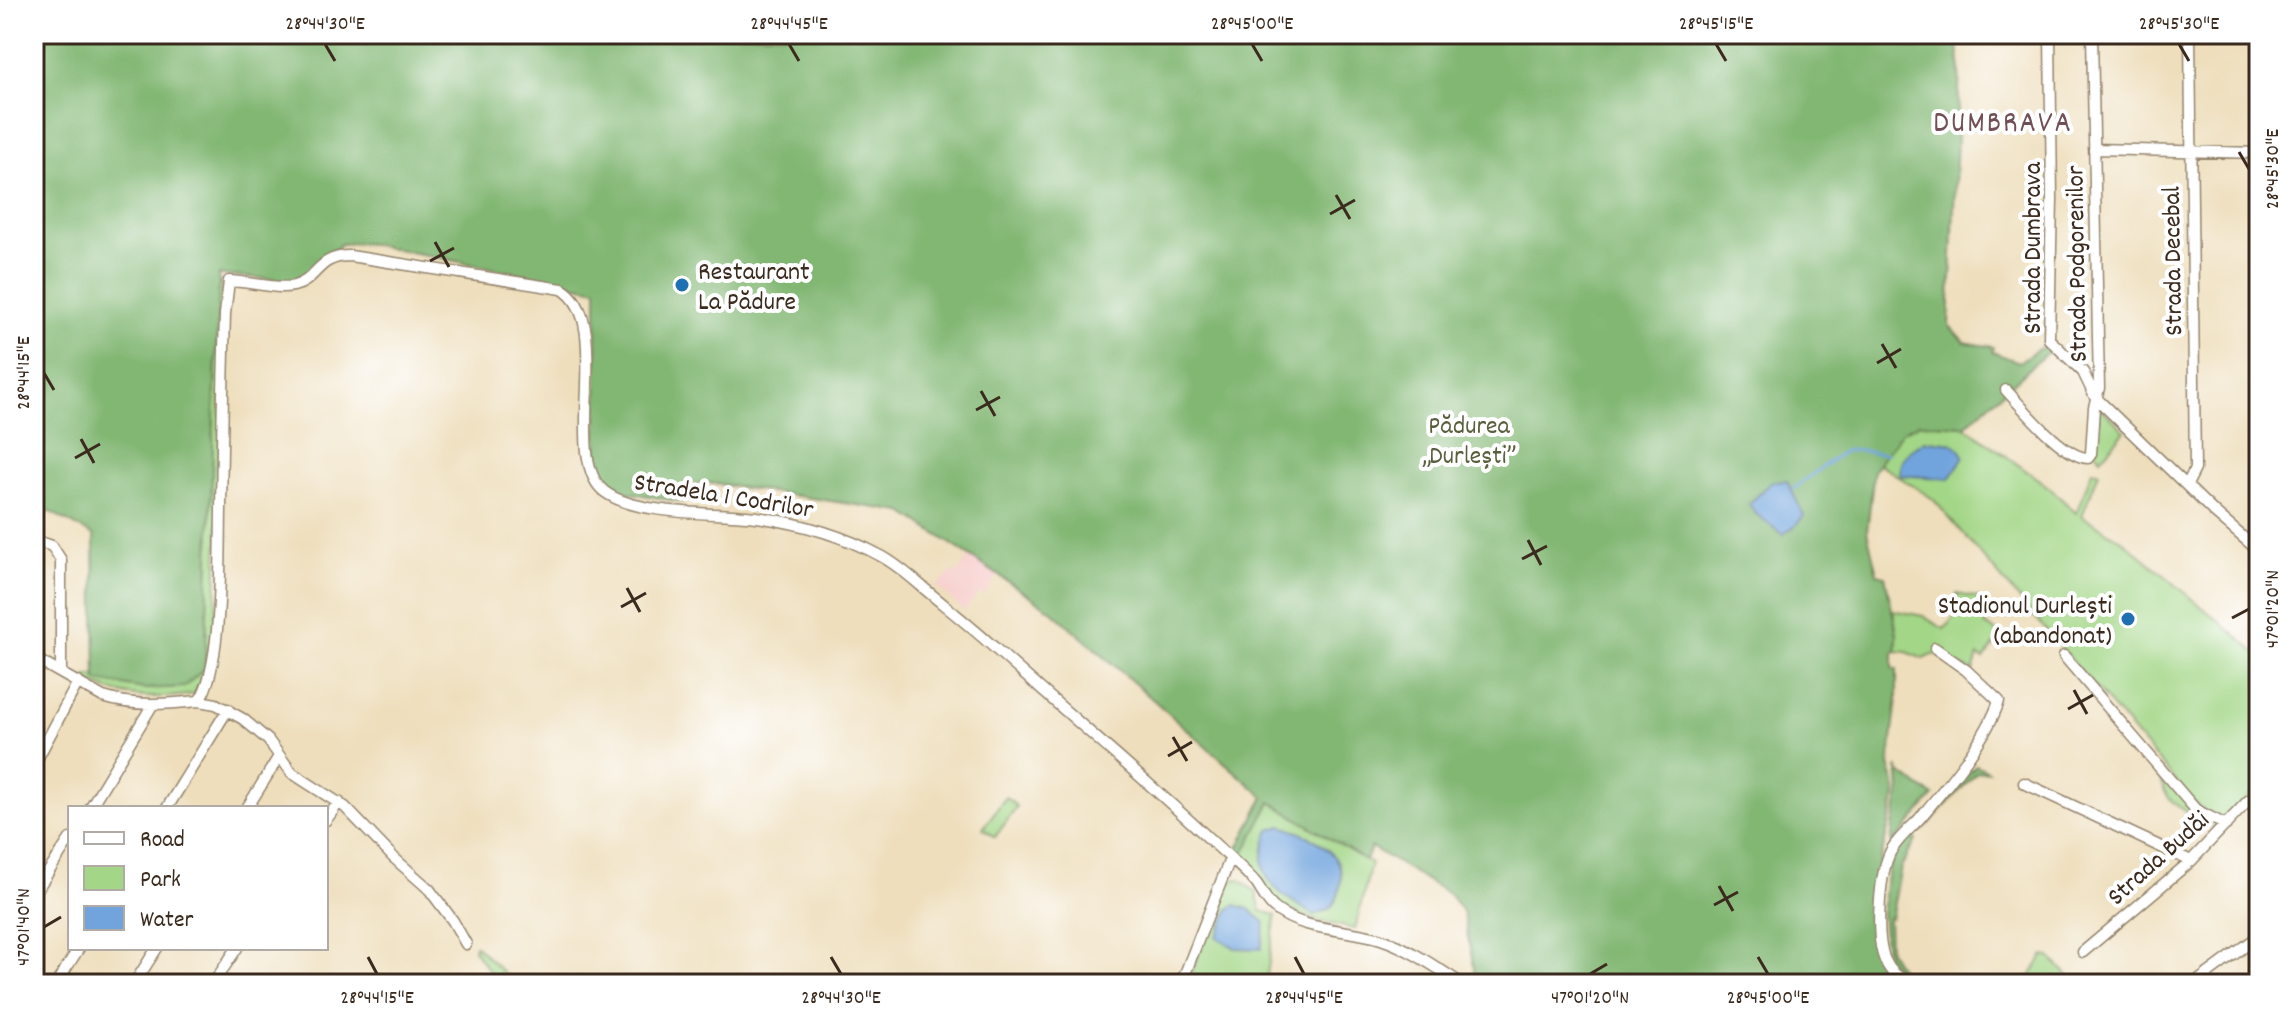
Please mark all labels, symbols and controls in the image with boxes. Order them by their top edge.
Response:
text: 28°44'30"E [285,11,365,39]
text: 28°44'45"E [750,11,828,39]
text: 28°45'00"E [1211,11,1293,39]
text: 28°45'15"E [1679,11,1753,39]
text: 28°45'30"E [2139,11,2219,39]
district label: DUMBRAVA [1933,104,2073,147]
text: 28°45'30"E [2260,129,2288,209]
street label: Strada Dumbrava [2016,161,2053,334]
street label: Strada Podgorenilor [2058,165,2099,363]
street label: Strada Decebal [2155,186,2194,336]
place label: Restaurant La Pădure [698,255,810,322]
marker: Restaurant La Pădure [673,276,691,294]
text: 28°44'15"E [11,336,39,410]
park label: Pădurea „Durlești” [1422,409,1516,476]
street label: Stradela 1 Codrilor [631,465,816,530]
text: 47°01'20"N [2260,570,2288,648]
place label: Stadionul Durlești (abandonat) [1938,589,2112,656]
marker: Stadionul Durlești (abandonat) [2119,610,2137,628]
street label: Strada Budăi [2100,803,2219,916]
legend [68,806,328,950]
text: Road [140,824,185,858]
text: Park [140,864,181,898]
text: 47°01'40"N [11,888,39,966]
text: Water [140,904,193,938]
text: 28°44'15"E [340,985,414,1013]
text: 28°44'30"E [801,985,881,1013]
text: 28°44'45"E [1265,985,1343,1013]
text: 47°01'20"N [1551,985,1629,1013]
text: 28°45'00"E [1727,985,1809,1013]

